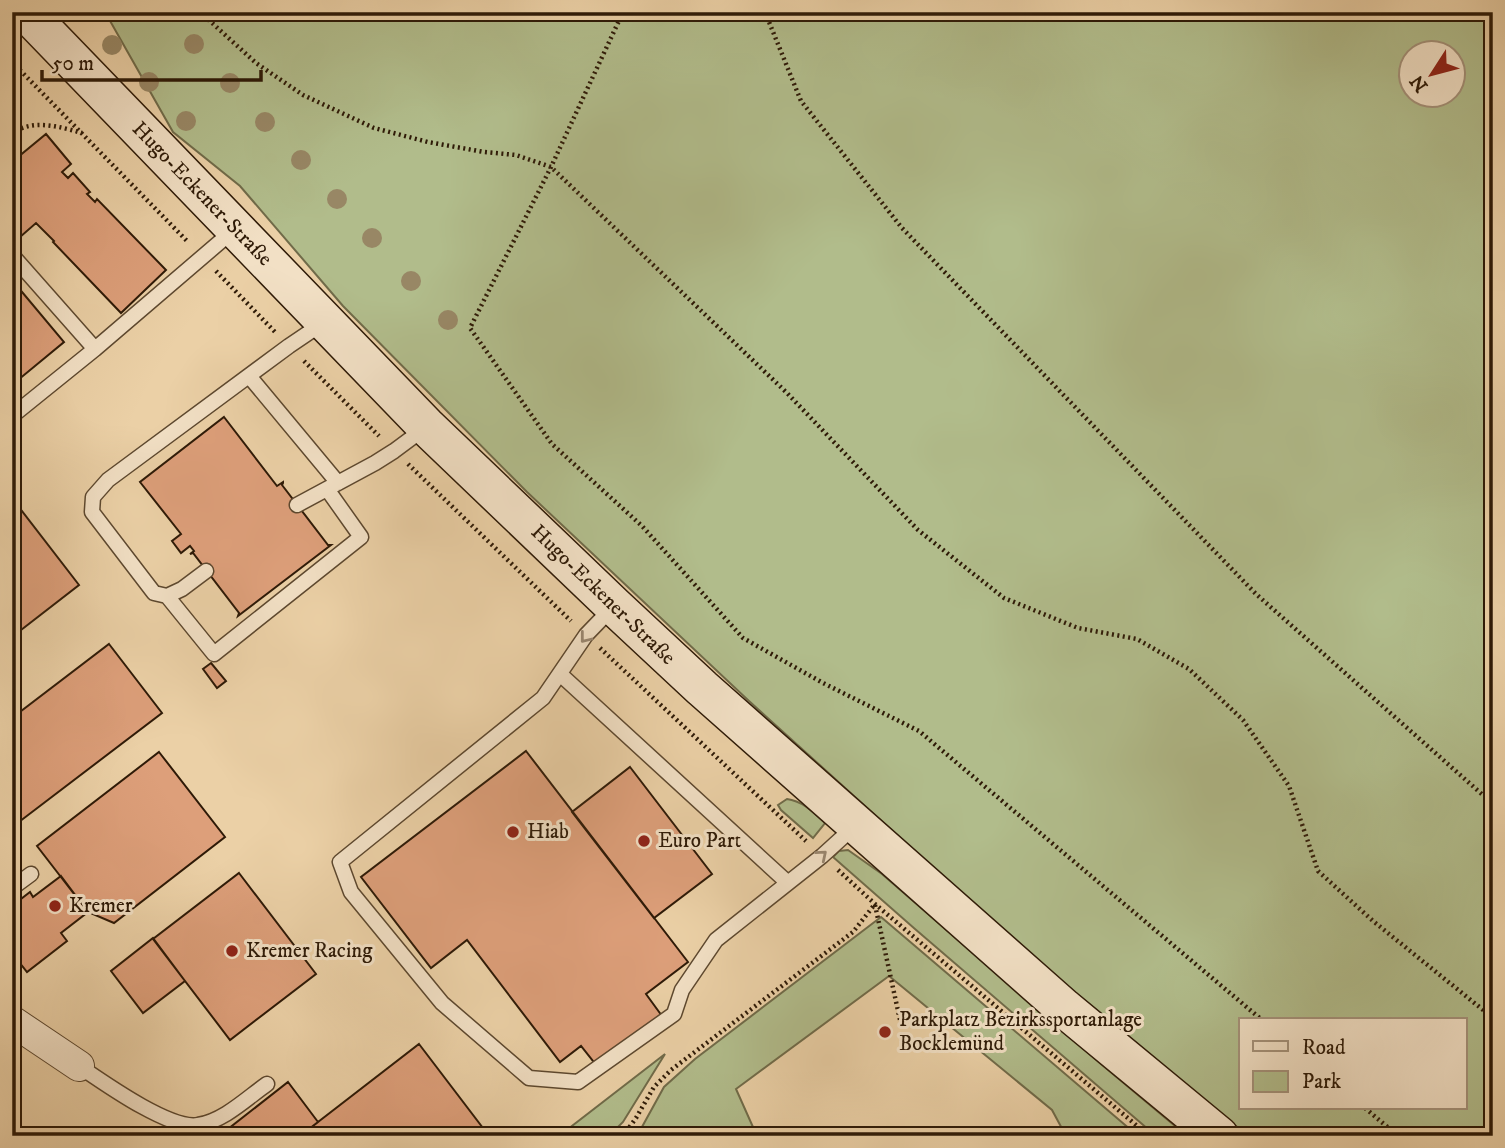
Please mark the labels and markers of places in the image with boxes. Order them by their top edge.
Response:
place label: Hiab [527,819,569,845]
marker: Hiab [505,824,521,840]
place label: Euro Part [658,828,741,854]
marker: Euro Part [636,833,652,849]
place label: Kremer [69,893,133,919]
marker: Kremer [47,898,63,914]
place label: Kremer Racing [246,938,373,964]
marker: Kremer Racing [224,943,240,959]
place label: Parkplatz Bezirkssportanlage Bocklemünd [899,1007,1142,1057]
marker: Parkplatz Bezirkssportanlage Bocklemünd [877,1024,893,1040]

